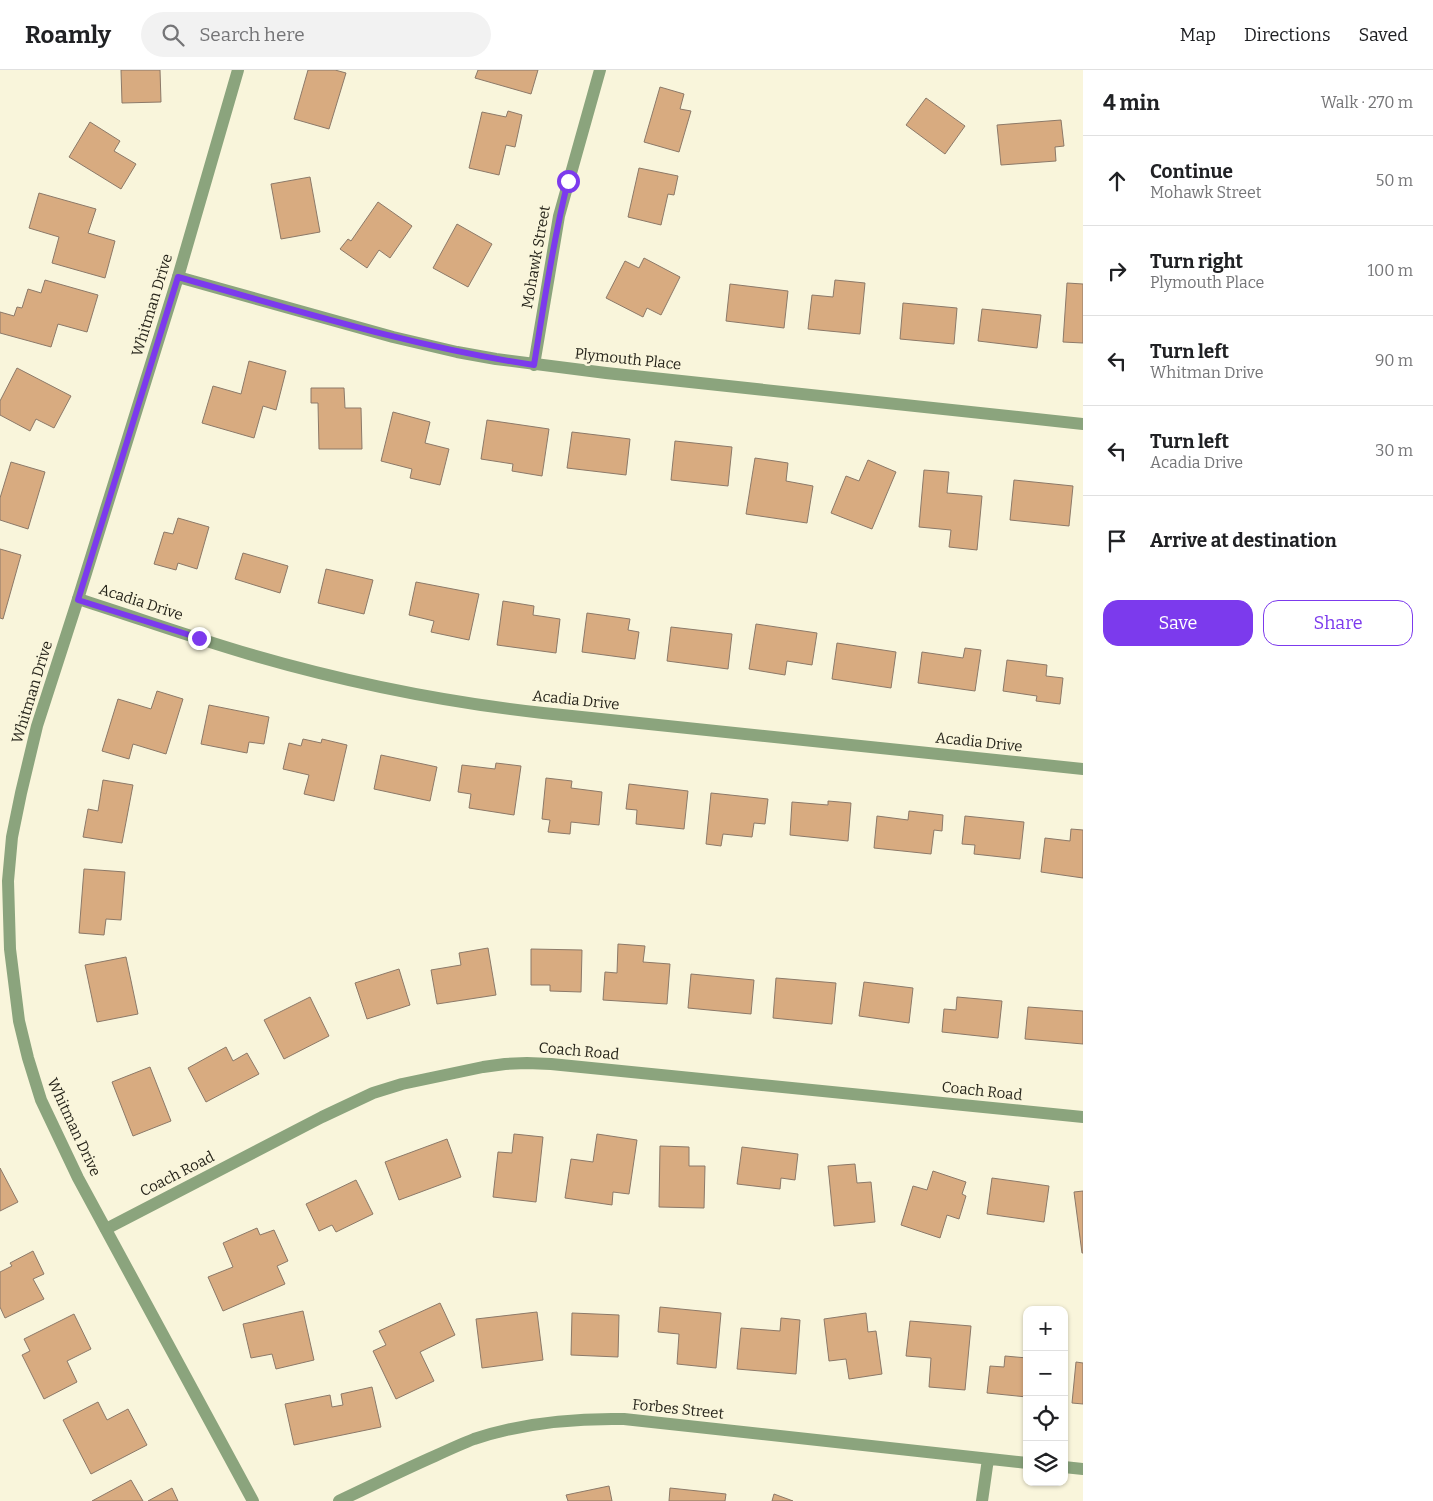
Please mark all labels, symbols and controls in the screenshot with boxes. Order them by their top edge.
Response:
search box [141,12,491,57]
text: Roamly [25,21,111,49]
icon: search [159,21,187,49]
text: Search here [199,23,305,46]
text: Map [1180,24,1216,46]
text: Directions [1244,24,1331,46]
text: Saved [1359,24,1408,46]
text: 4 min [1103,90,1160,116]
text: Walk · 270 m [1321,93,1413,112]
text: Continue [1150,160,1233,183]
icon: ahead [1103,167,1131,195]
route start [557,170,580,193]
text: 50 m [1376,171,1413,190]
text: Mohawk Street [1150,183,1262,202]
street label: Mohawk Street [518,203,554,310]
text: Turn right [1150,250,1243,273]
street label: Whitman Drive [128,251,176,359]
icon: right [1103,257,1131,285]
text: 100 m [1368,261,1413,280]
text: Plymouth Place [1150,273,1264,292]
text: Turn left [1150,340,1229,363]
street label: Plymouth Place [574,344,682,374]
icon: left [1103,347,1131,375]
text: 90 m [1375,351,1413,370]
text: Whitman Drive [1150,363,1264,382]
text: Turn left [1150,430,1229,453]
icon: left [1103,437,1131,465]
text: 30 m [1375,441,1413,460]
text: Acadia Drive [1150,453,1243,472]
icon: arrive [1103,527,1131,555]
text: Arrive at destination [1150,529,1337,552]
street label: Acadia Drive [97,580,185,624]
button: Save [1103,600,1253,646]
button: Share [1263,600,1413,646]
route end [188,627,211,650]
street label: Whitman Drive [8,638,56,746]
street label: Acadia Drive [532,686,620,714]
street label: Acadia Drive [935,728,1023,756]
street label: Coach Road [538,1038,620,1064]
street label: Whitman Drive [43,1075,105,1179]
street label: Coach Road [941,1078,1023,1104]
street label: Coach Road [137,1148,217,1200]
map controls [1023,1306,1068,1486]
button: + [1023,1306,1068,1351]
button: − [1023,1351,1068,1396]
street label: Forbes Street [631,1395,725,1423]
button: locate [1023,1396,1068,1441]
button: layers [1023,1441,1068,1486]

